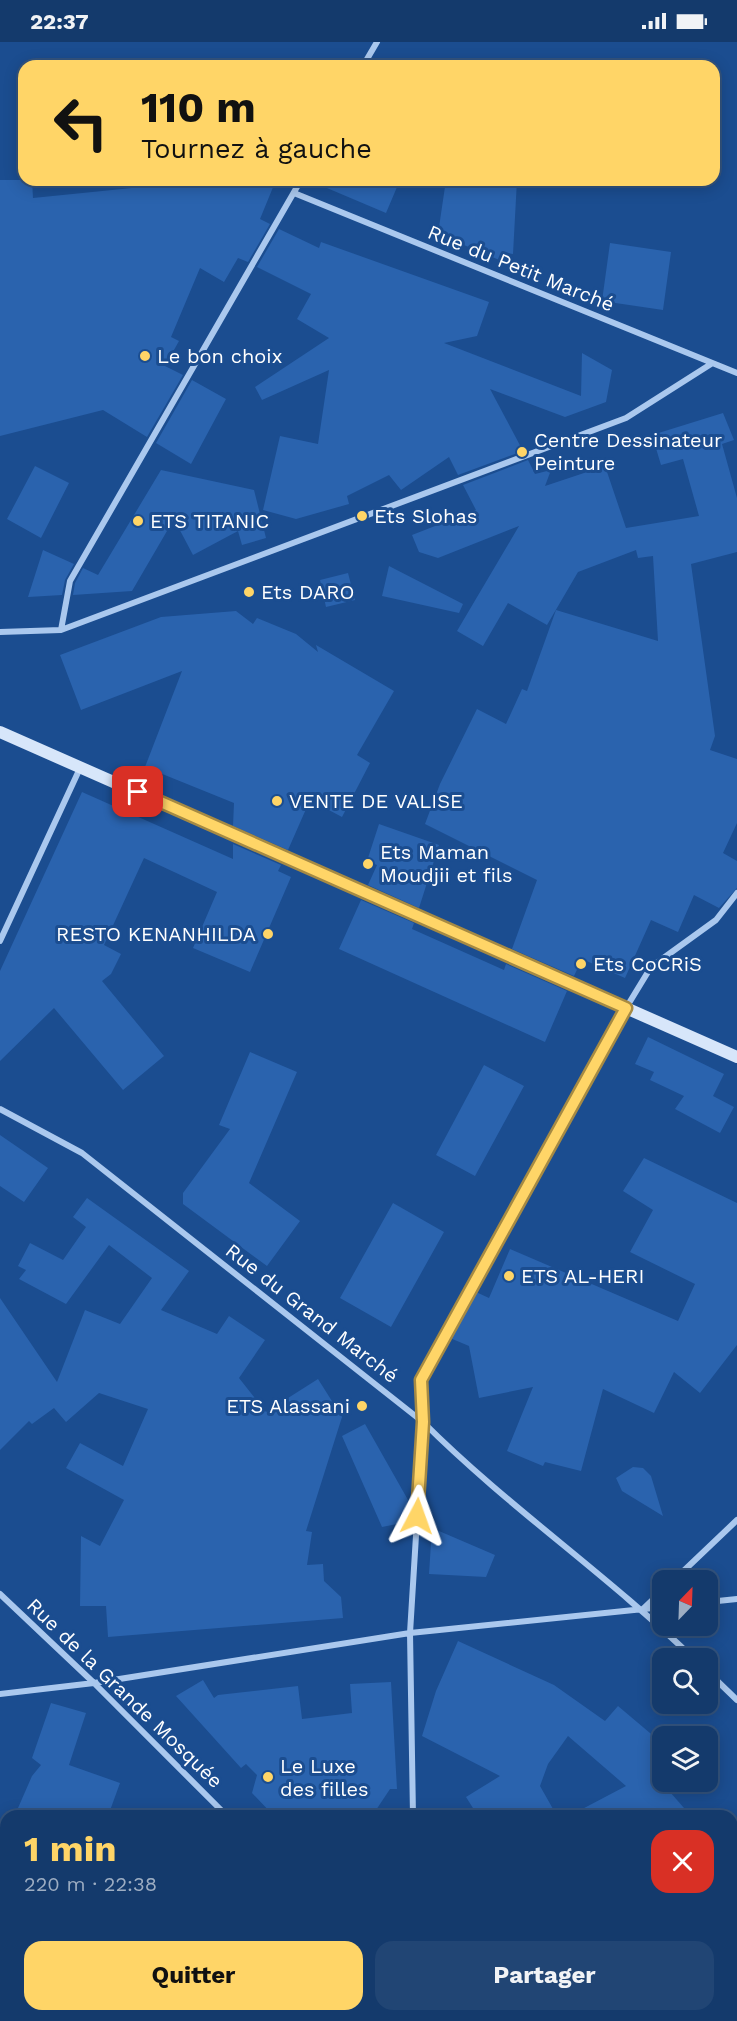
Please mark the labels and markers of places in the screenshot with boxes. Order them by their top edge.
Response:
place label: Le bon choix [157,344,282,368]
marker: Le bon choix [138,349,152,363]
place label: Centre Dessinateur Peinture [534,428,722,475]
marker: Centre Dessinateur Peinture [515,445,529,459]
place label: Ets Slohas [374,504,477,528]
place label: ETS TITANIC [150,509,269,533]
marker: Ets Slohas [355,509,369,523]
marker: ETS TITANIC [131,514,145,528]
place label: Ets DARO [261,580,354,604]
marker: Ets DARO [242,585,256,599]
pin [112,766,163,817]
place label: VENTE DE VALISE [289,789,463,813]
marker: VENTE DE VALISE [270,794,284,808]
place label: Ets Maman Moudjii et fils [380,840,512,887]
marker: Ets Maman Moudjii et fils [361,857,375,871]
place label: RESTO KENANHILDA [56,922,256,946]
marker: RESTO KENANHILDA [261,927,275,941]
place label: Ets CoCRiS [593,952,702,976]
marker: Ets CoCRiS [574,957,588,971]
place label: ETS AL-HERI [521,1264,644,1288]
marker: ETS AL-HERI [502,1269,516,1283]
place label: ETS Alassani [226,1394,350,1418]
marker: ETS Alassani [355,1399,369,1413]
place label: Le Luxe des filles [280,1754,369,1801]
marker: Le Luxe des filles [261,1770,275,1784]

